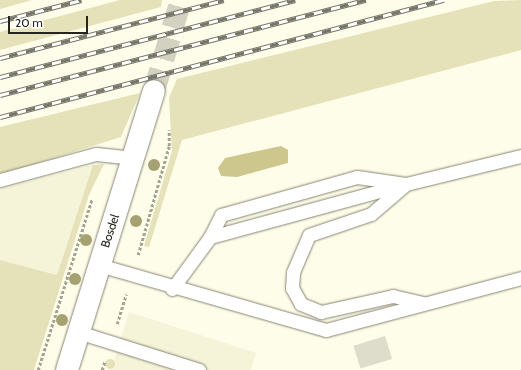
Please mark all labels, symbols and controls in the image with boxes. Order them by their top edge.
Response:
scale bar [10,8,90,34]
text: 20 m [15,15,43,30]
street label: Bosdel [98,212,122,250]

